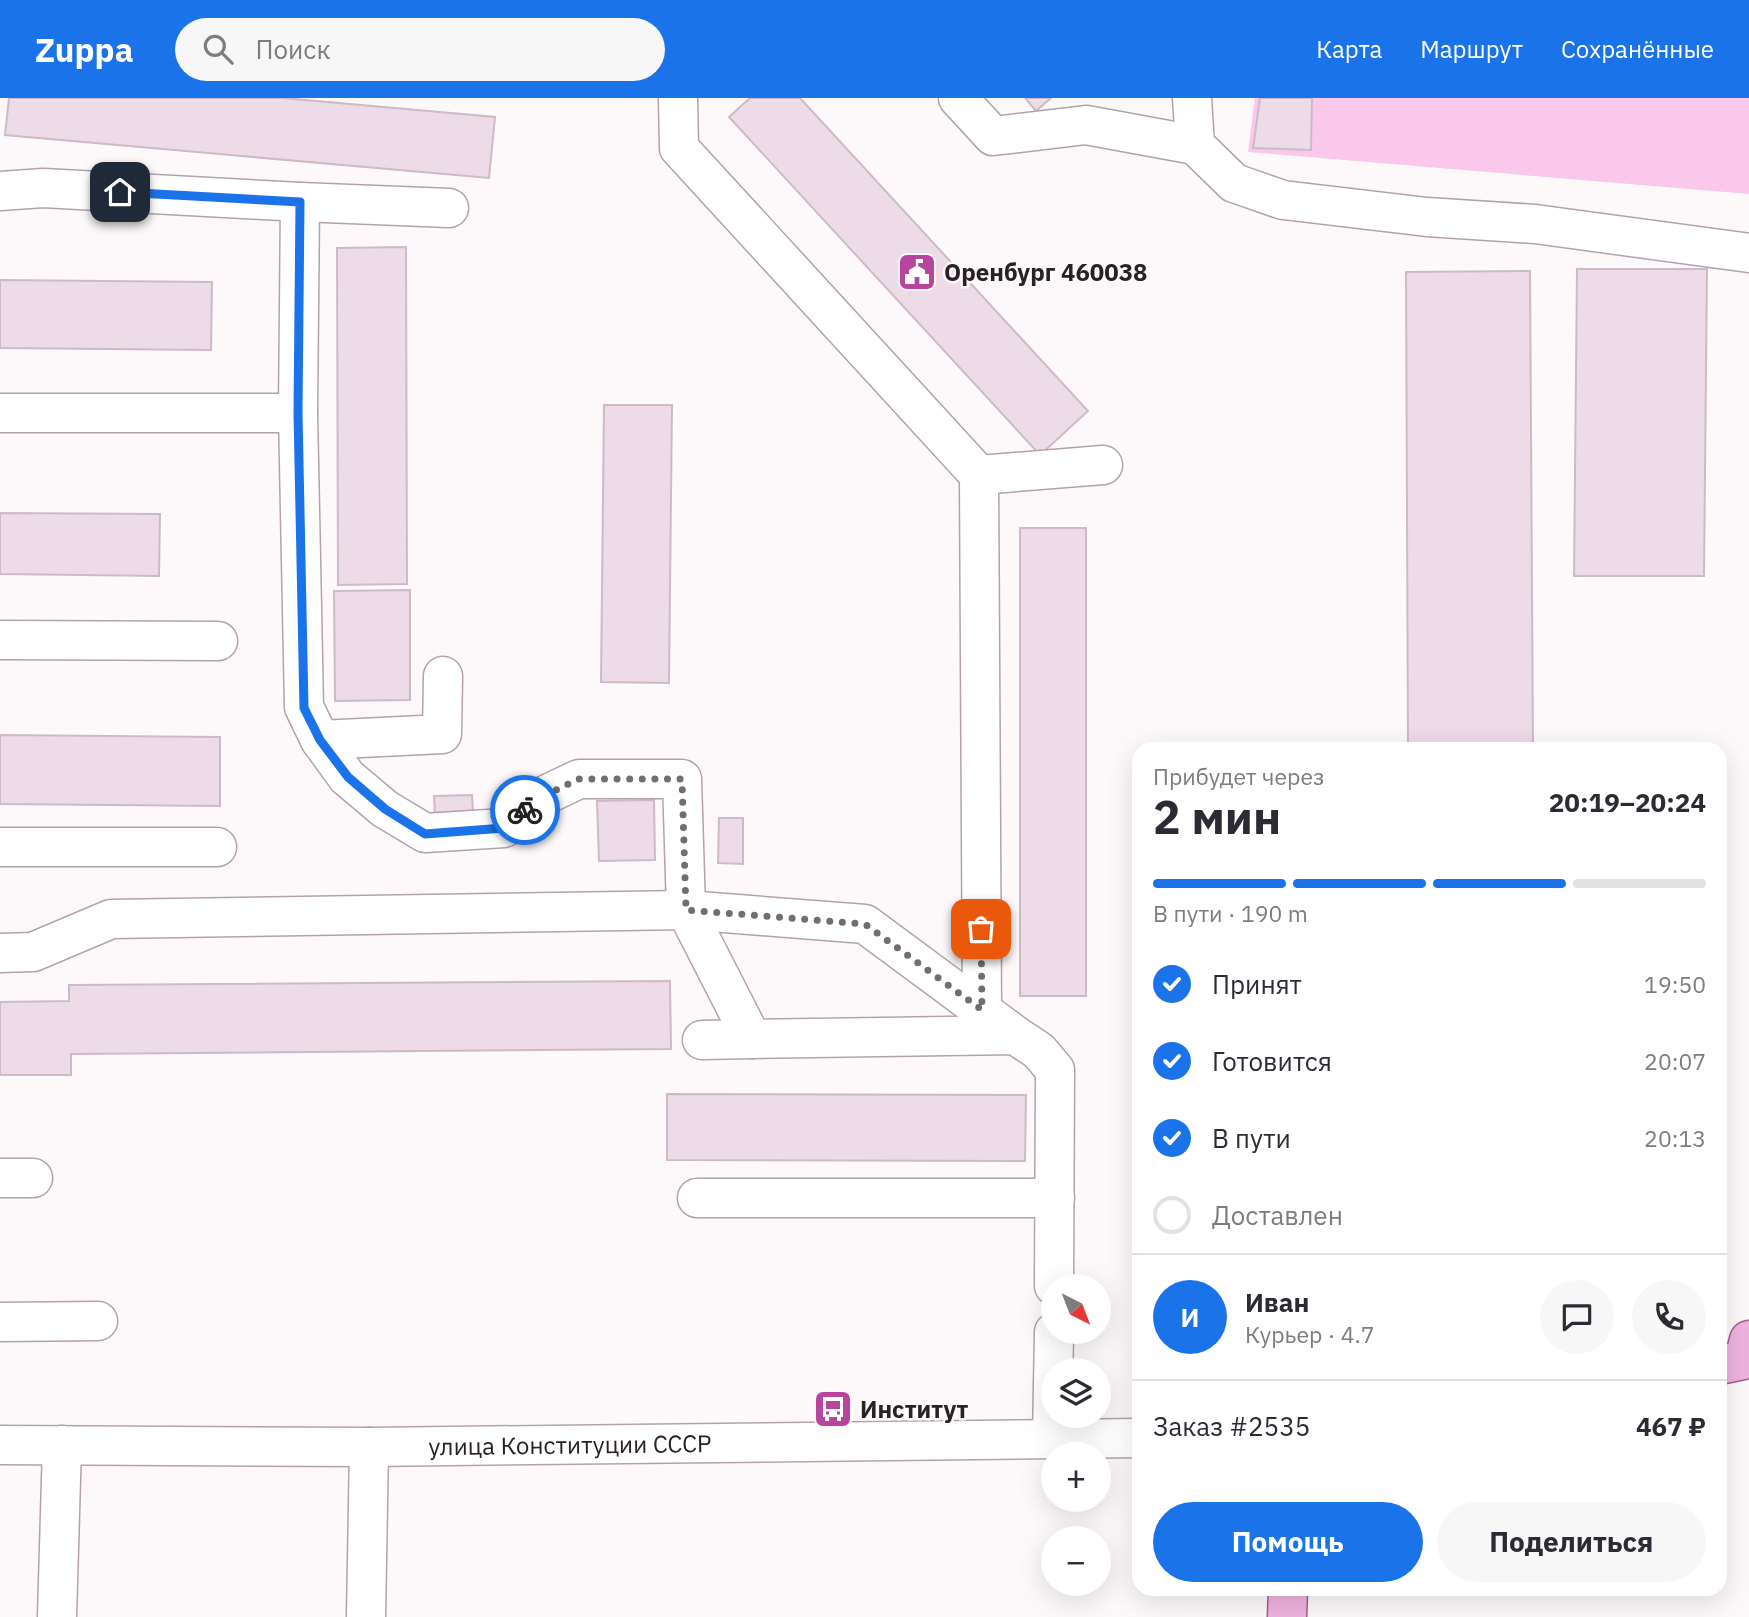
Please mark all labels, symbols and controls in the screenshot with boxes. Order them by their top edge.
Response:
search box [175,18,665,81]
text: Zuppa [35,28,133,71]
icon: search [199,30,237,68]
text: Поиск [255,32,331,66]
text: Карта [1316,33,1382,65]
text: Маршрут [1420,33,1523,65]
text: Сохранённые [1561,33,1714,65]
pin [90,162,150,222]
icon: home [101,173,139,211]
public building icon: Оренбург 460038 [896,251,938,293]
place label: Оренбург 460038 [944,256,1147,288]
text: Прибудет через [1153,761,1325,791]
courier [490,775,560,845]
text: 20:19–20:24 [1549,785,1706,819]
text: 2 мин [1153,787,1281,847]
icon: bike [506,791,544,829]
text: В пути · 190 m [1153,898,1308,928]
pin [951,899,1011,959]
icon: bag [962,910,1000,948]
icon: check [1153,965,1191,1003]
text: Принят [1212,967,1302,1001]
text: 19:50 [1644,969,1706,999]
icon: check [1153,1042,1191,1080]
text: Готовится [1212,1044,1332,1078]
text: 20:07 [1644,1046,1706,1076]
icon: check [1153,1119,1191,1157]
text: В пути [1212,1121,1291,1155]
text: 20:13 [1644,1123,1706,1153]
text: Доставлен [1212,1198,1343,1232]
north arrow [1041,1274,1111,1344]
map controls [1041,1274,1111,1596]
button: chat [1540,1280,1614,1354]
button: phone [1632,1280,1706,1354]
text: Иван [1245,1285,1310,1319]
text: И [1181,1300,1199,1334]
text: Курьер · 4.7 [1245,1319,1375,1349]
button: layers [1041,1358,1111,1428]
bus stop icon: Институт [812,1388,854,1430]
place label: Институт [860,1393,969,1425]
text: Заказ #2535 [1153,1409,1310,1443]
text: 467 ₽ [1636,1409,1706,1443]
street label: улица Конституции СССР [428,1427,712,1462]
button: + [1041,1442,1111,1512]
button: Помощь [1153,1502,1423,1582]
button: Поделиться [1437,1502,1706,1582]
button: − [1041,1526,1111,1596]

